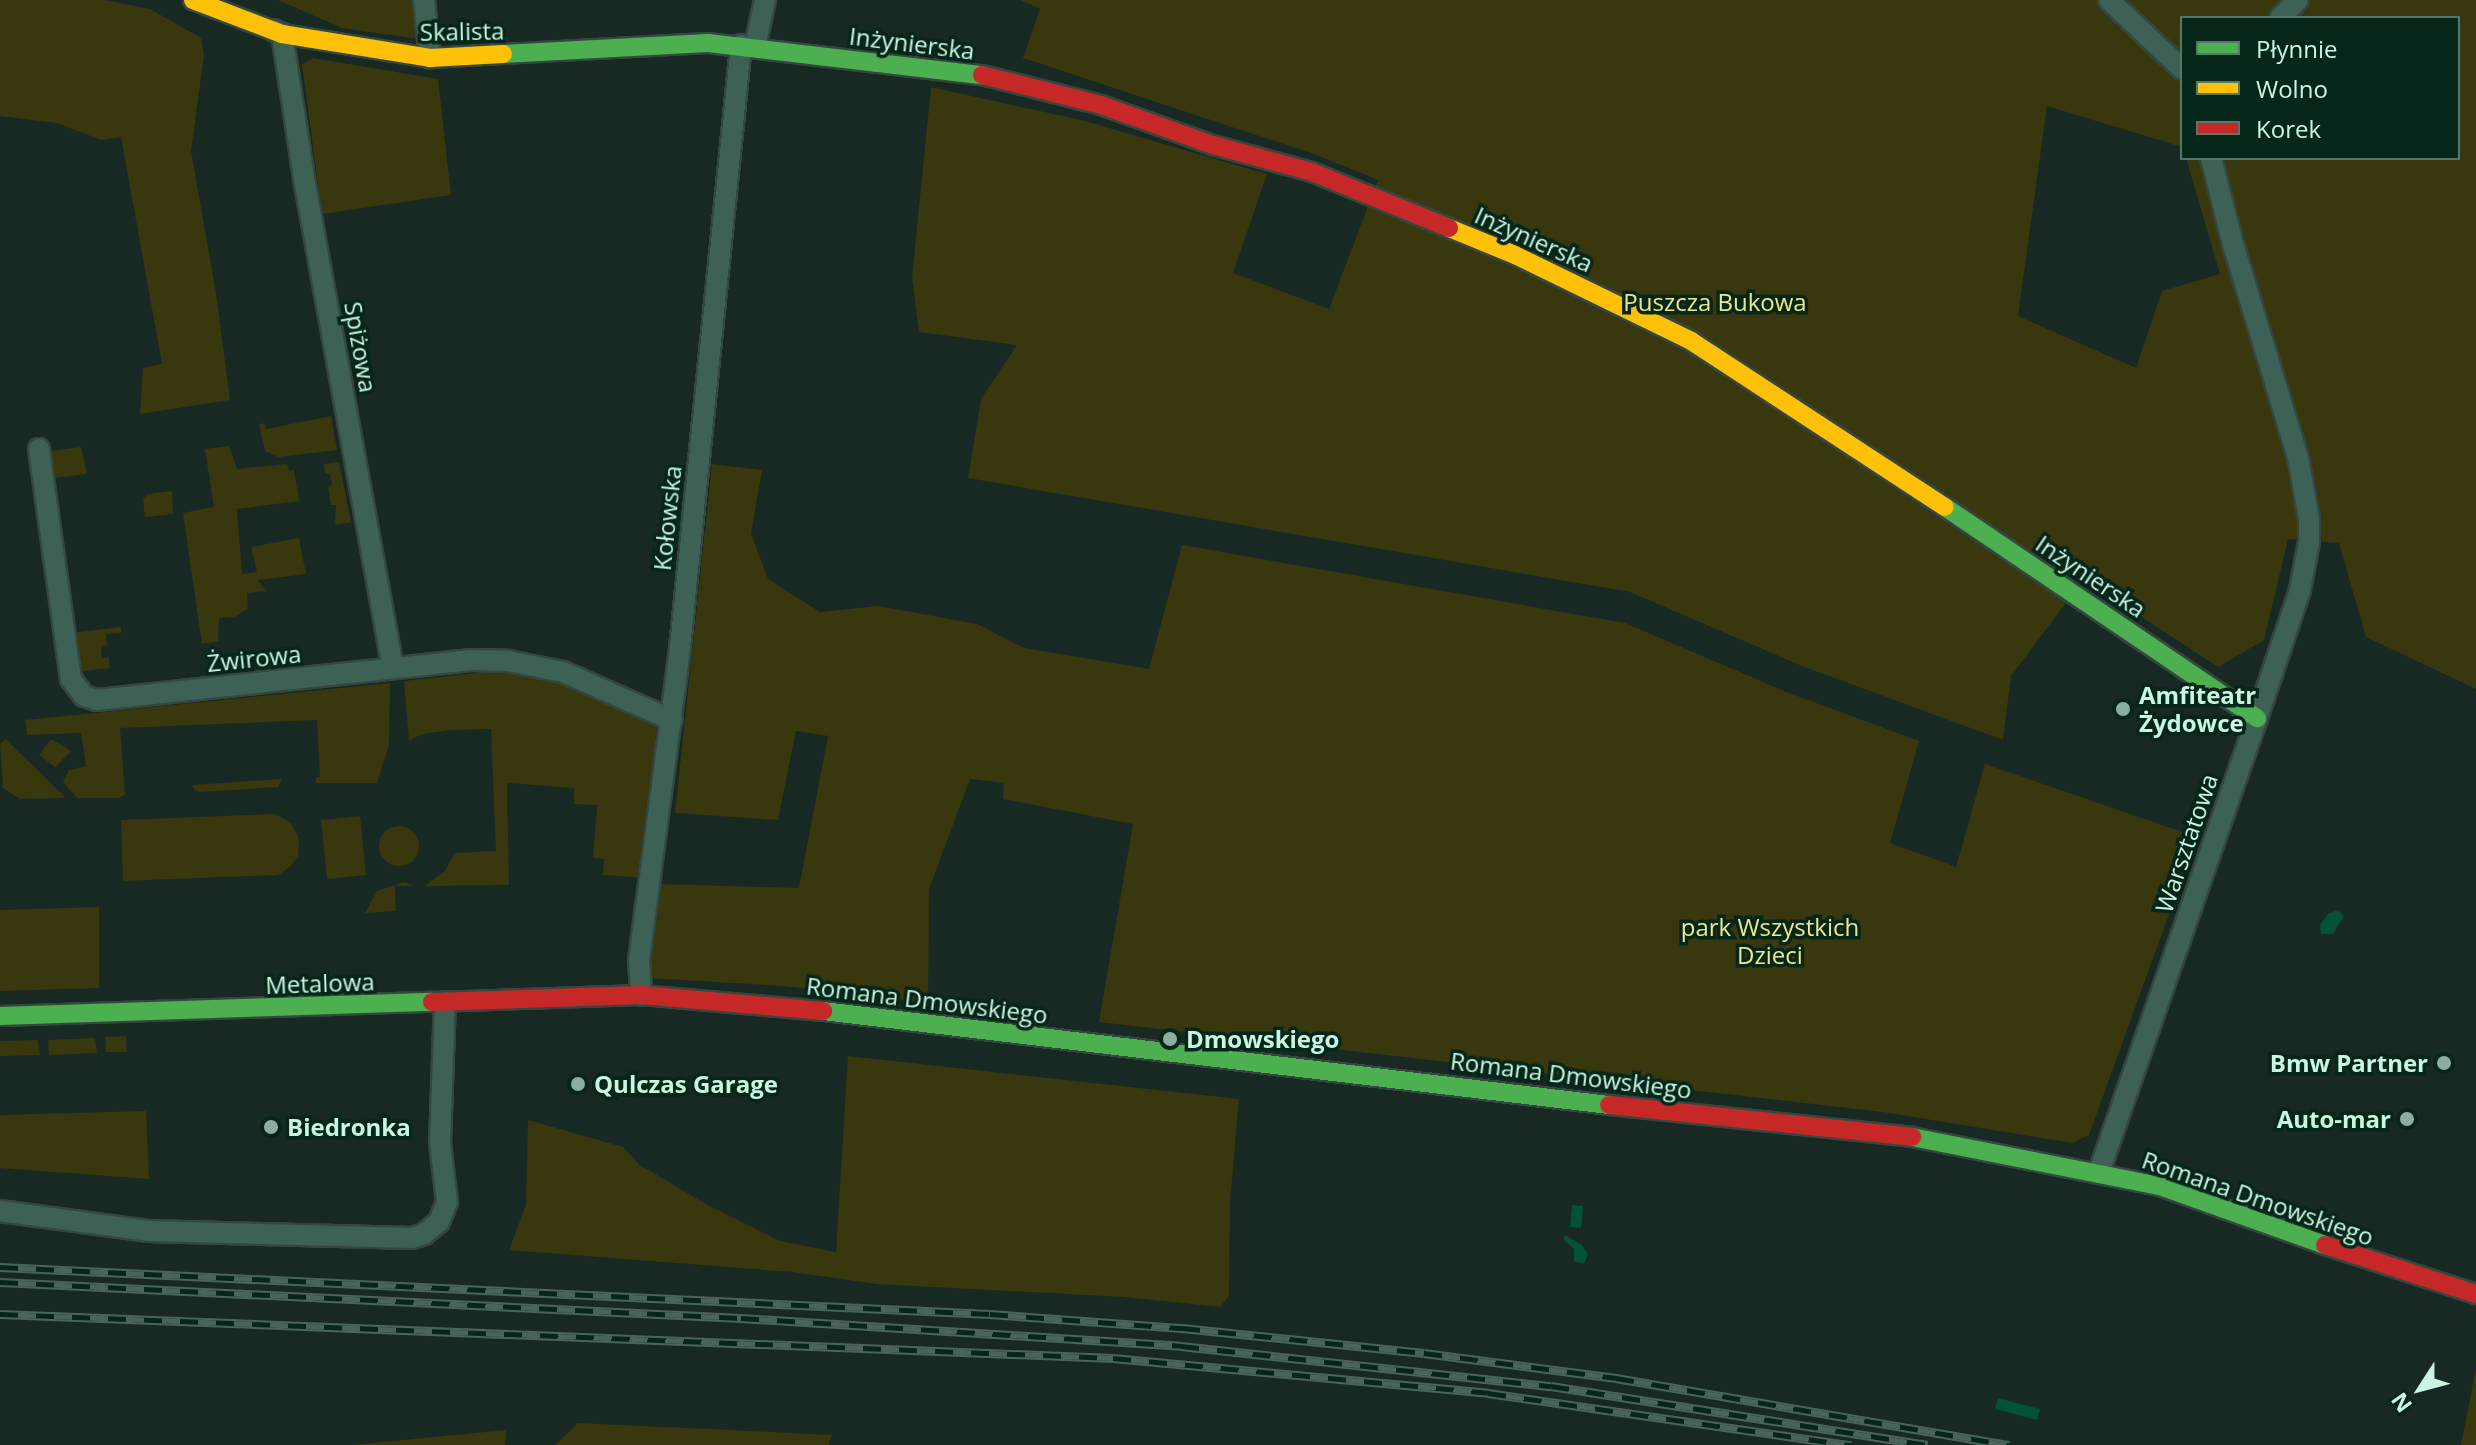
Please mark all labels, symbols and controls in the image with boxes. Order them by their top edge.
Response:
street label: Skalista [419,16,505,46]
legend [2180,16,2460,160]
street label: Inżynierska [848,21,976,65]
text: Płynnie [2256,32,2338,65]
text: Wolno [2256,72,2328,105]
text: Korek [2256,112,2321,145]
street label: Inżynierska [1471,200,1597,278]
park label: Puszcza Bukowa [1623,288,1807,316]
street label: Spiżowa [339,299,383,395]
street label: Kołowska [647,464,687,572]
street label: Inżynierska [2031,529,2151,623]
street label: Żwirowa [205,639,303,677]
place label: Amfiteatr Żydowce [2139,681,2256,737]
marker: Amfiteatr Żydowce [2114,700,2132,718]
street label: Warsztatowa [2149,770,2223,916]
park label: park Wszystkich Dzieci [1681,913,1859,969]
street label: Metalowa [265,967,375,999]
street label: Romana Dmowskiego [805,971,1049,1029]
place label: Dmowskiego [1186,1025,1339,1053]
marker: Dmowskiego [1161,1030,1179,1048]
street label: Romana Dmowskiego [1449,1046,1693,1104]
place label: Bmw Partner [2270,1049,2428,1077]
marker: Bmw Partner [2435,1054,2453,1072]
place label: Qulczas Garage [594,1070,778,1098]
marker: Qulczas Garage [569,1075,587,1093]
place label: Auto-mar [2277,1105,2391,1133]
marker: Auto-mar [2398,1110,2416,1128]
place label: Biedronka [287,1113,411,1141]
marker: Biedronka [262,1118,280,1136]
street label: Romana Dmowskiego [2139,1145,2377,1251]
north arrow [2380,1349,2460,1429]
text: N [2383,1387,2418,1419]

